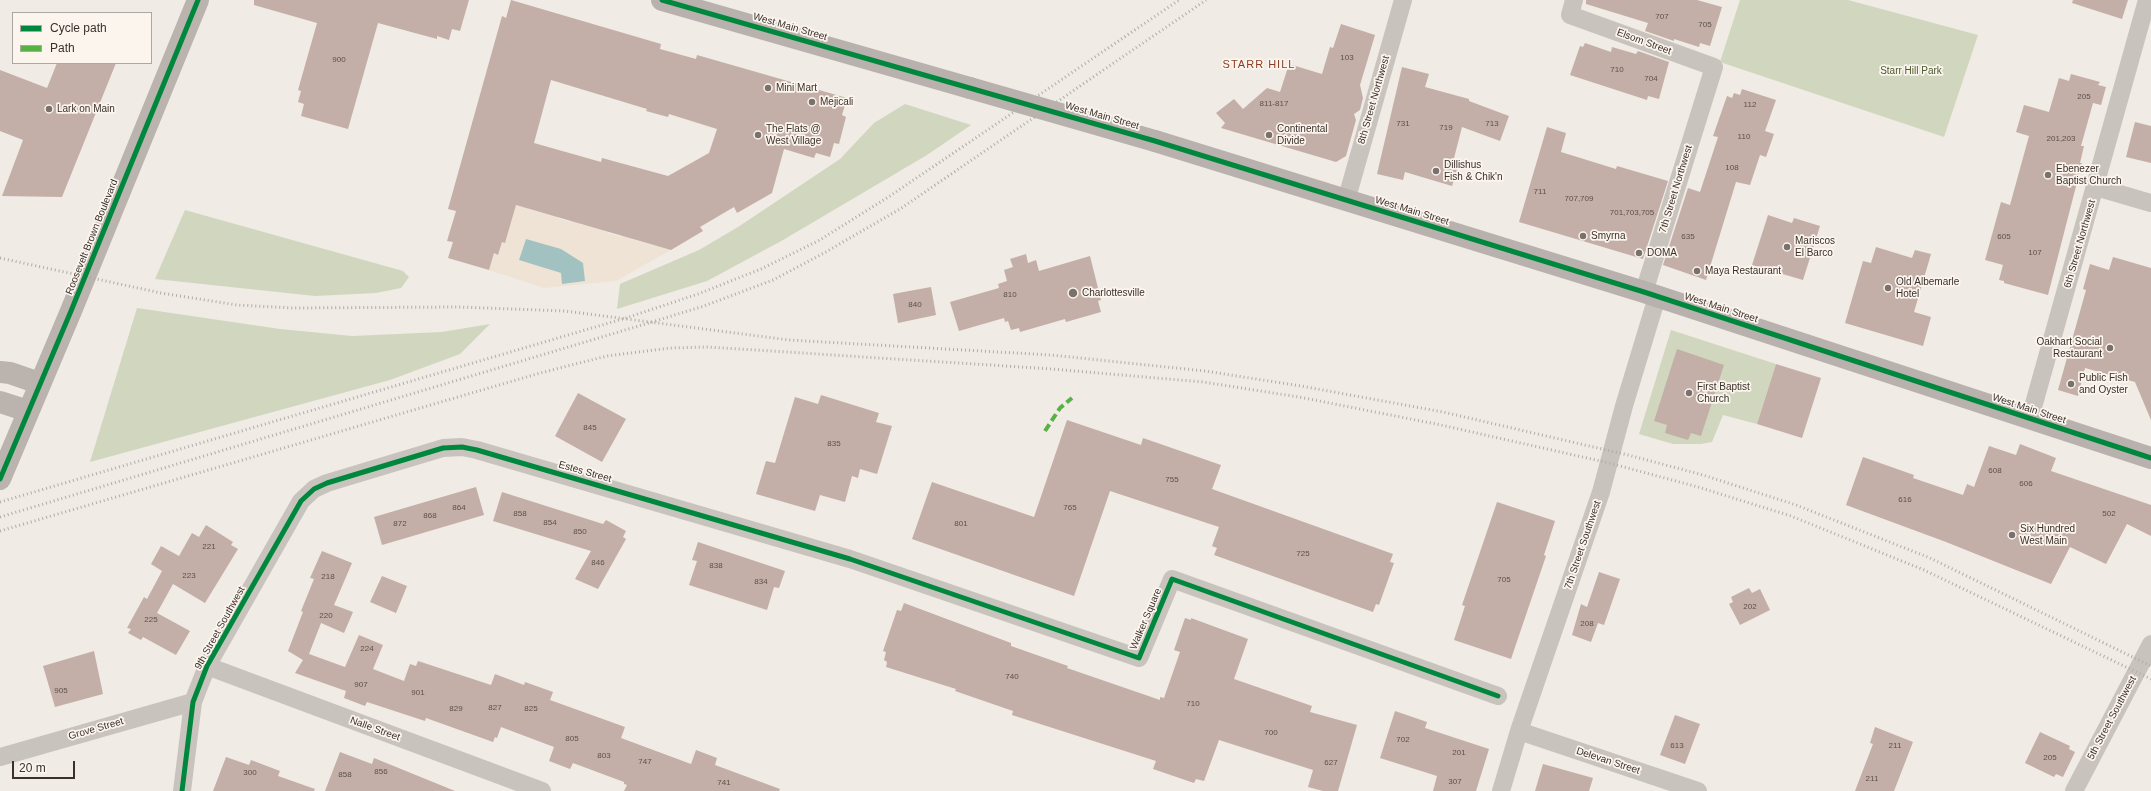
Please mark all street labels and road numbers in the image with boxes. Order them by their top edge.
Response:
street label: West Main Street [752,11,828,43]
street label: Elsom Street [1615,27,1673,57]
street label: 8th Street Northwest [1356,55,1392,145]
street label: West Main Street [1064,100,1140,132]
street label: 7th Street Northwest [1657,144,1695,234]
street label: Roosevelt Brown Boulevard [63,178,121,296]
street label: West Main Street [1374,194,1450,228]
street label: 6th Street Northwest [2062,199,2098,289]
street label: West Main Street [1683,290,1759,326]
street label: West Main Street [1991,391,2067,427]
street label: Estes Street [557,459,613,485]
street label: 7th Street Southwest [1562,499,1604,591]
street label: 9th Street Southwest [192,584,248,672]
street label: Walker Square [1128,586,1164,652]
street label: 5th Street Southwest [2085,674,2139,762]
street label: Nalle Street [348,714,402,744]
street label: Grove Street [67,715,125,743]
street label: Delevan Street [1575,745,1641,777]

